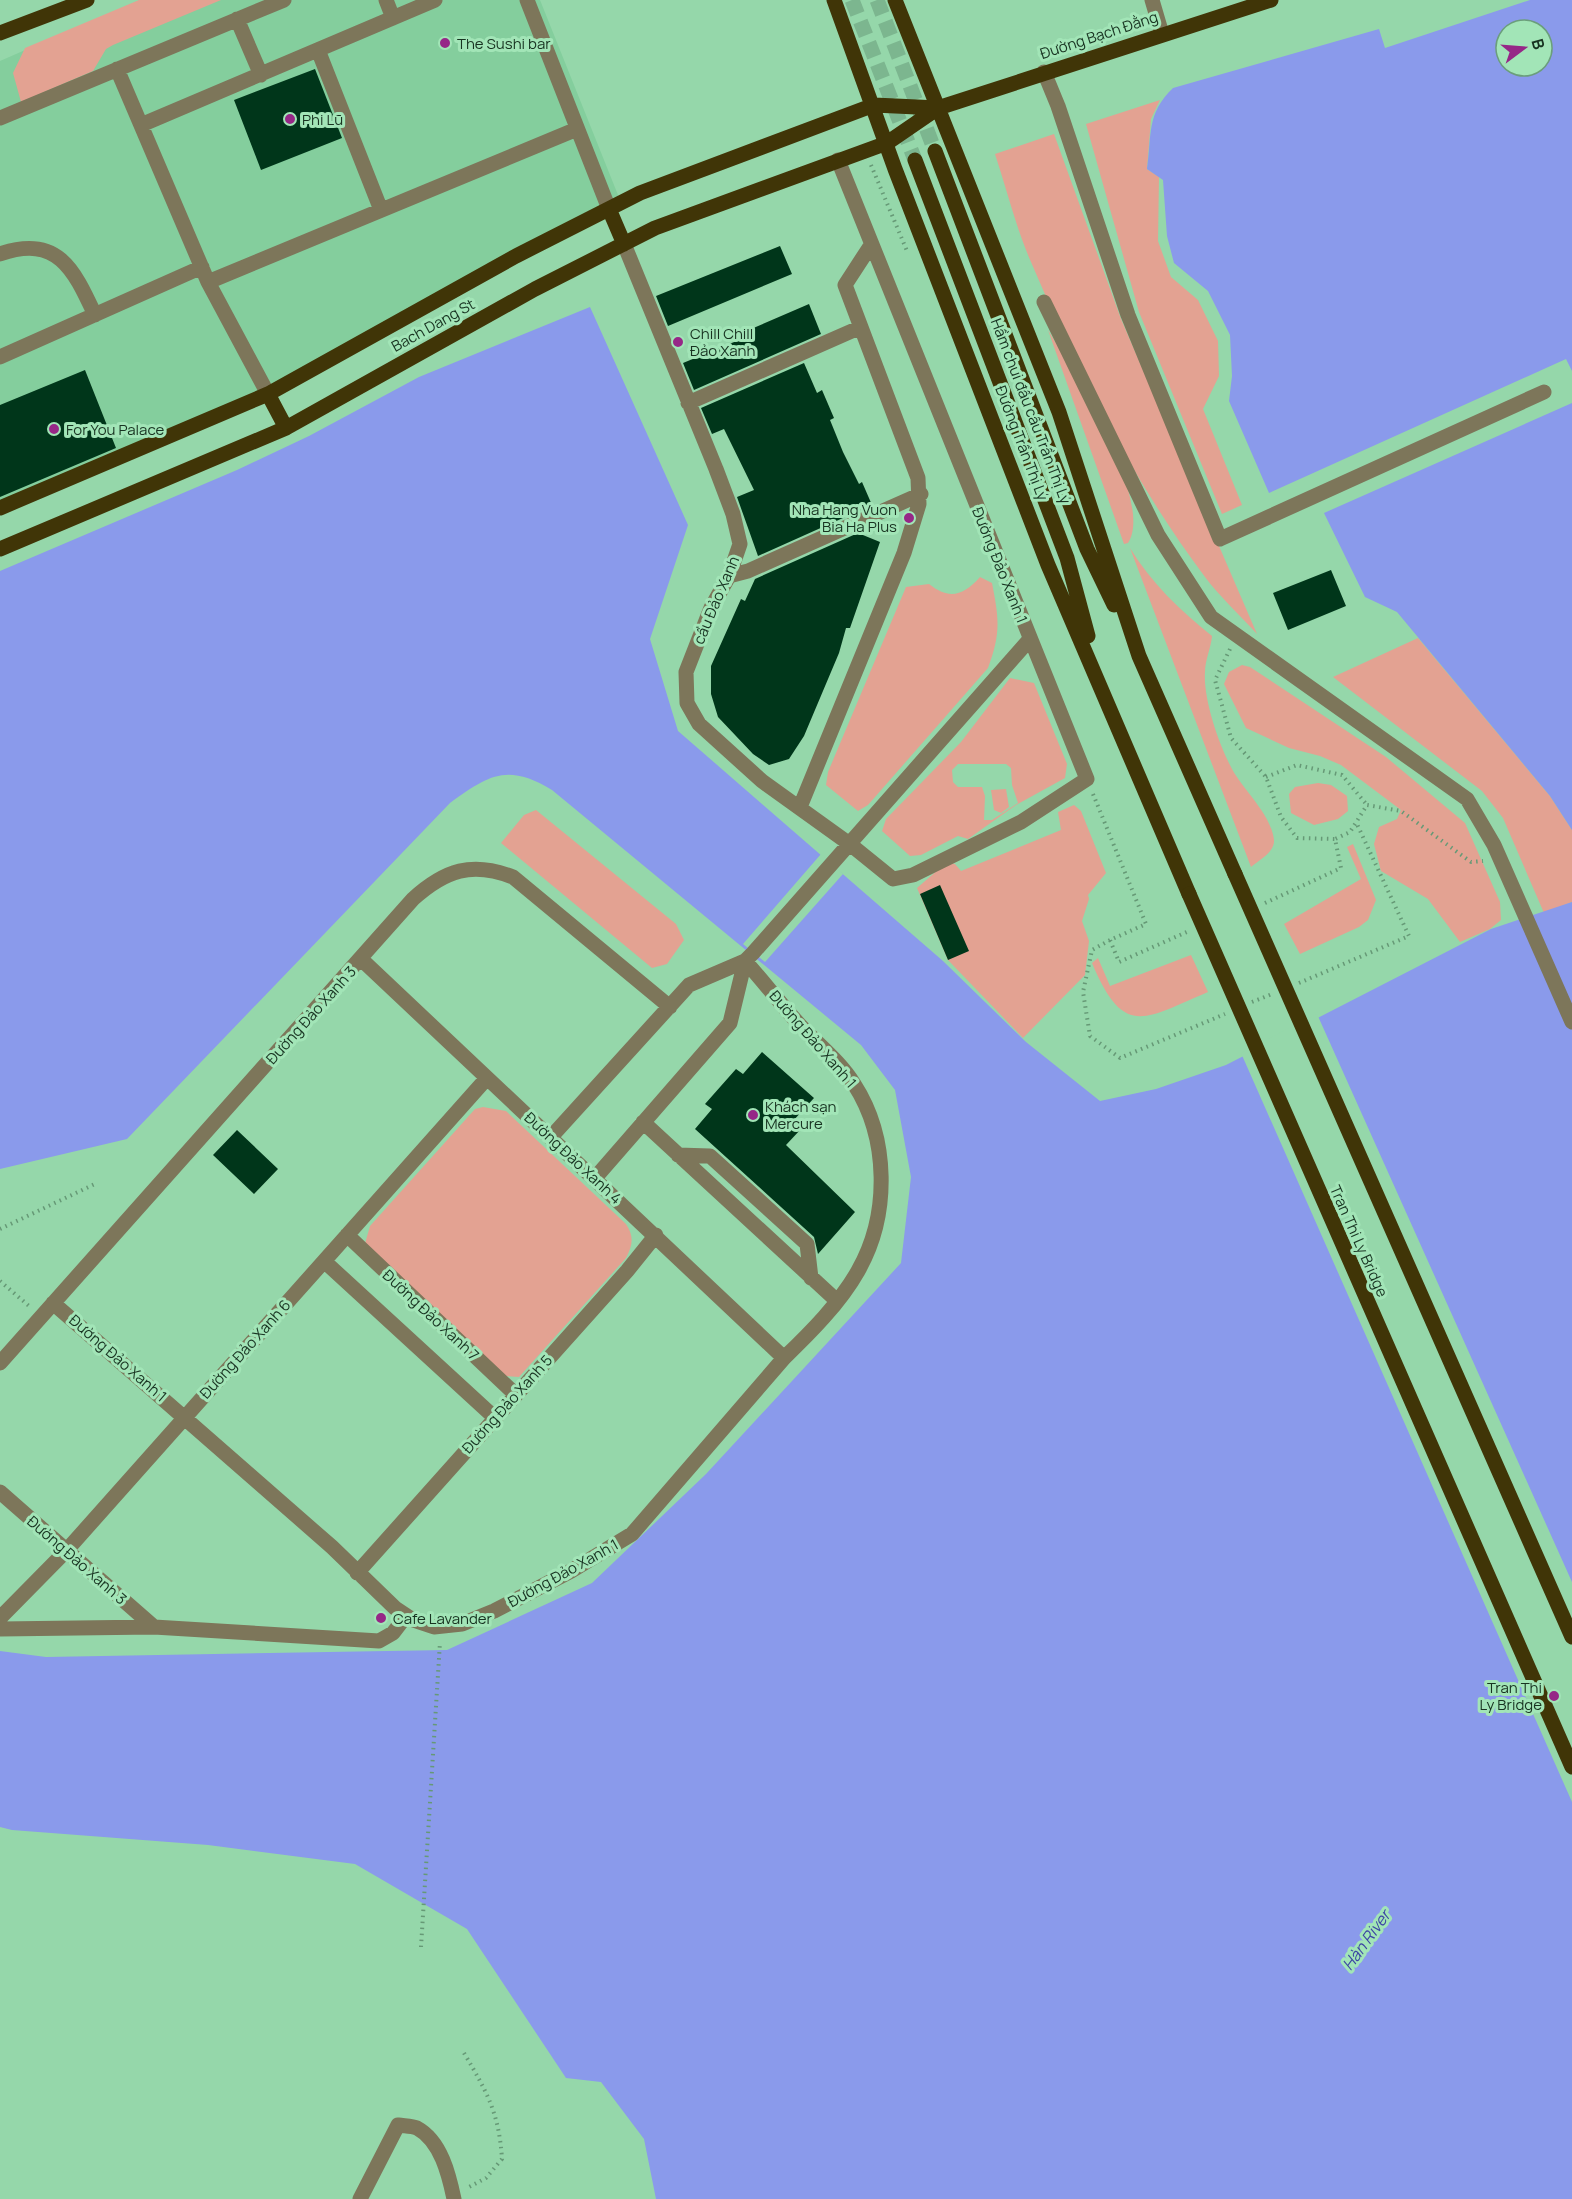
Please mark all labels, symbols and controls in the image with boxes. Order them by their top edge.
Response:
street label: Đường Bạch Đằng [1037,6,1161,64]
north arrow [1494,18,1554,78]
place label: The Sushi bar [457,33,551,54]
marker: The Sushi bar [438,36,452,50]
text: B [1526,36,1550,52]
place label: Phi Lũ [302,109,343,130]
marker: Phi Lũ [283,112,297,126]
street label: Bach Dang St [388,293,478,357]
street label: Hầm chui đầu cầu Trần Thị Lý [986,315,1076,507]
place label: Chill Chill Đảo Xanh [690,323,756,361]
marker: Chill Chill Đảo Xanh [671,335,685,349]
street label: Đường Trần Thị Lý [990,383,1054,504]
place label: For You Palace [66,419,164,440]
marker: For You Palace [47,422,61,436]
place label: Nha Hang Vuon Bia Ha Plus [792,499,897,537]
street label: Đường Đảo Xanh 1 [967,504,1033,626]
marker: Nha Hang Vuon Bia Ha Plus [902,511,916,525]
street label: cầu Đảo Xanh [688,553,744,647]
street label: Đường Đảo Xanh 3 [261,961,361,1069]
street label: Đường Đảo Xanh 1 [765,986,861,1092]
place label: Khách sạn Mercure [765,1096,837,1134]
street label: Đường Đảo Xanh 4 [520,1107,626,1209]
marker: Khách sạn Mercure [746,1108,760,1122]
street label: Tran Thi Ly Bridge [1325,1182,1393,1300]
street label: Đường Đảo Xanh 7 [378,1265,484,1365]
street label: Đường Đảo Xanh 6 [195,1295,295,1403]
street label: Đường Đảo Xanh 1 [65,1310,171,1406]
street label: Đường Đảo Xanh 5 [457,1350,557,1458]
street label: Đường Đảo Xanh 3 [23,1511,131,1609]
street label: Đường Đảo Xanh 1 [504,1534,622,1612]
place label: Cafe Lavander [393,1608,493,1629]
marker: Cafe Lavander [374,1611,388,1625]
place label: Tran Thi Ly Bridge [1480,1677,1542,1715]
marker: Tran Thi Ly Bridge [1547,1689,1561,1703]
water label: Hàn River [1337,1904,1397,1974]

